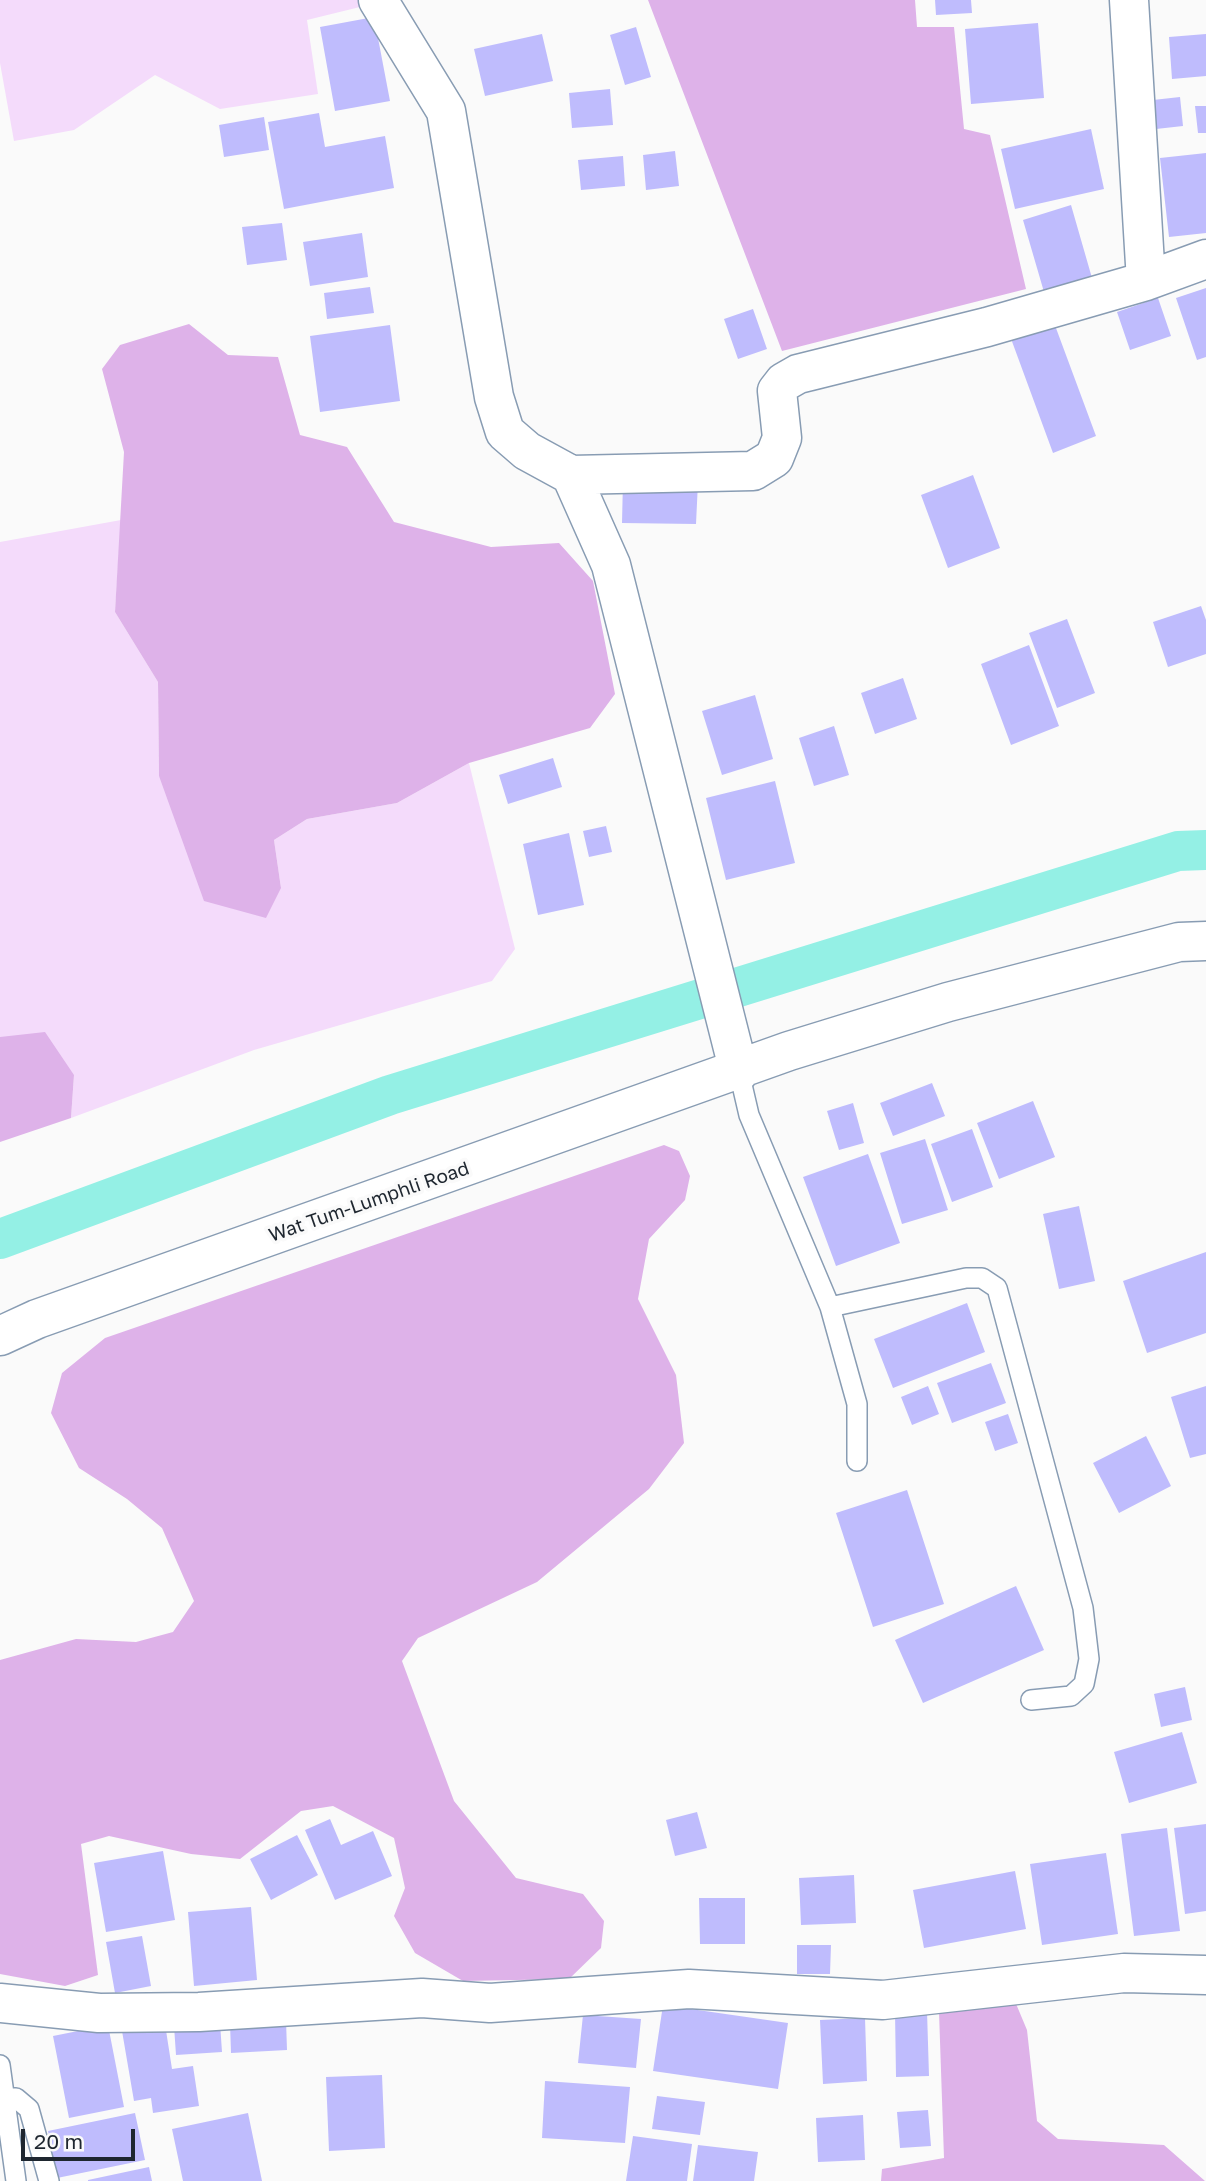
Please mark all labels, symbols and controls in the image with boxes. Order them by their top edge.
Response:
street label: Wat Tum-Lumphli Road [266,1157,472,1247]
scale bar [24,2114,138,2158]
text: 20 m [34,2128,83,2154]

